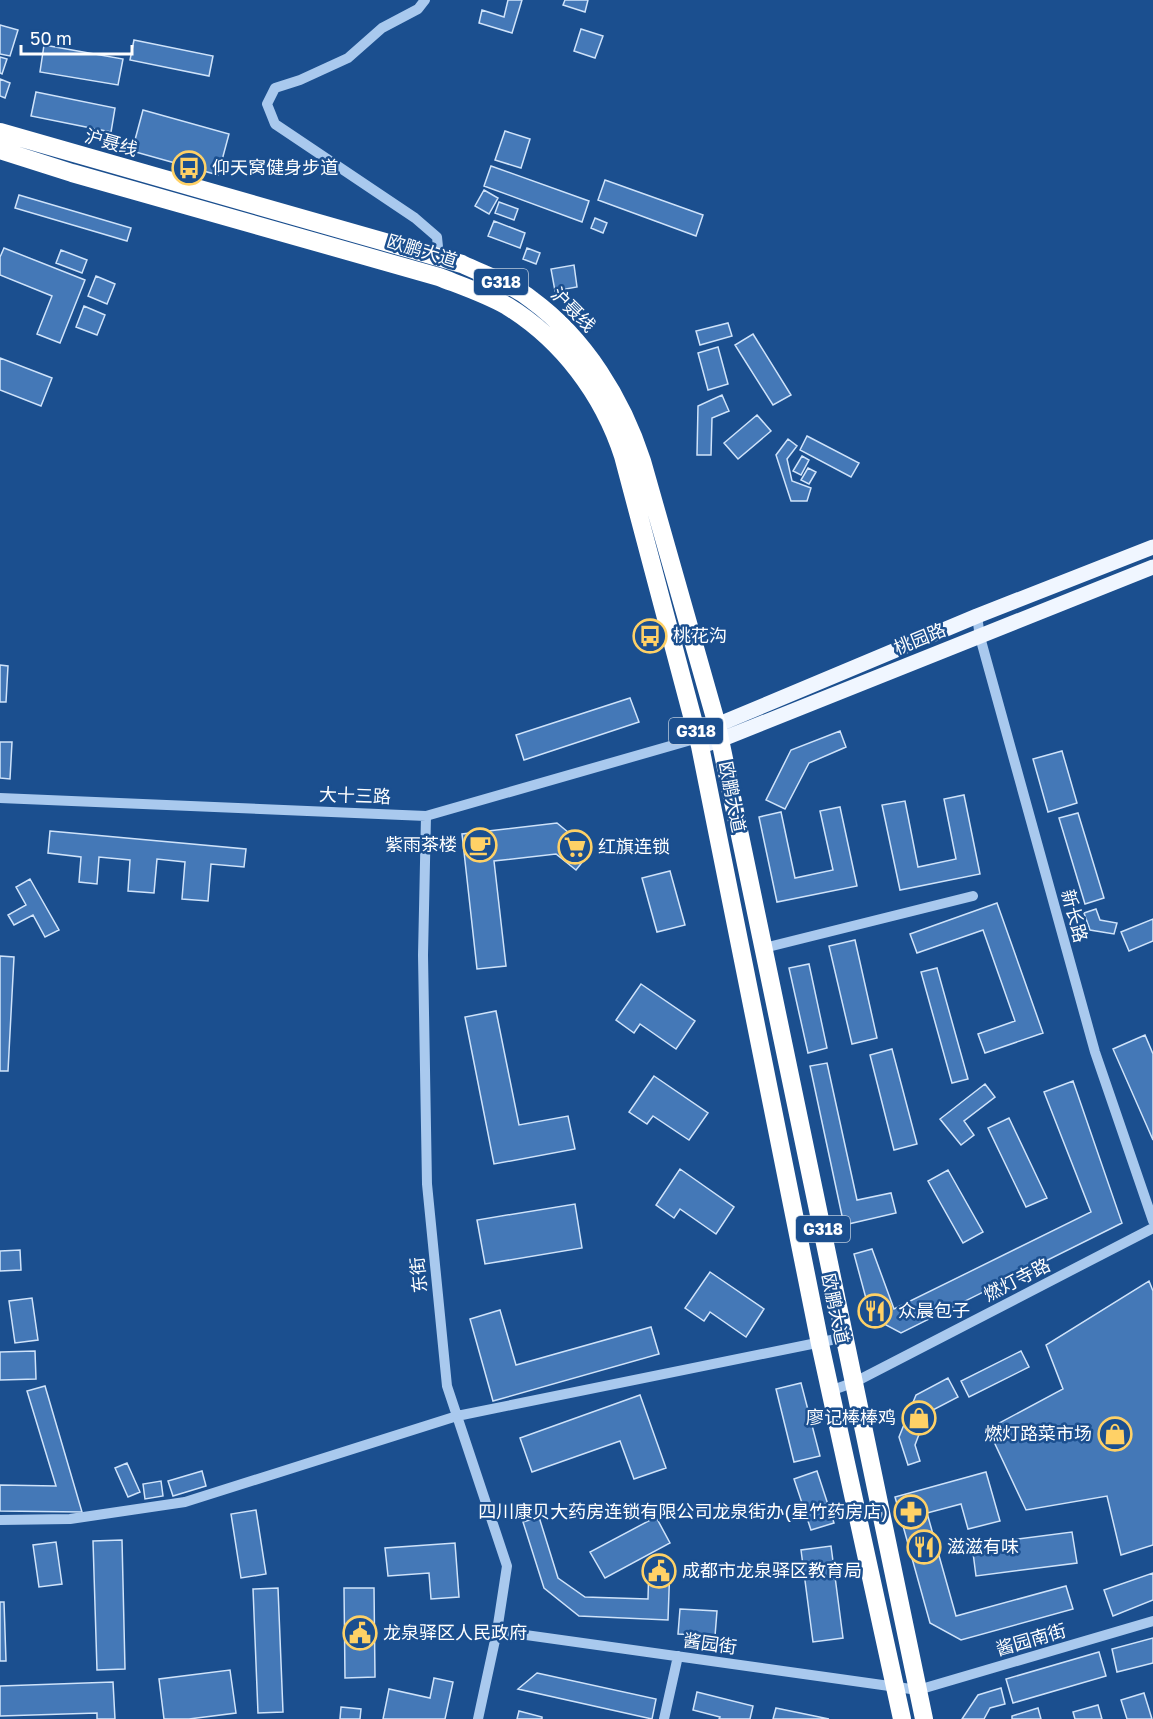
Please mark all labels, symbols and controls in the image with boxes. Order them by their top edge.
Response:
scale bar [21,18,132,56]
text: 50 m [30,27,72,49]
street label: 沪聂线 [82,124,140,160]
bus stop icon: 仰天窝健身步道 [171,150,207,186]
place label: 仰天窝健身步道 [212,156,338,178]
street label: 欧鹏大道 [385,229,460,271]
road number: G318 [474,269,528,295]
street label: 沪聂线 [547,282,601,336]
bus stop icon: 桃花沟 [632,618,668,654]
street label: 桃园路 [890,618,949,658]
place label: 桃花沟 [673,624,727,646]
road number: G318 [669,718,723,744]
street label: 欧鹏大道 [715,759,751,834]
street label: 大十三路 [319,783,391,807]
cafe icon: 紫雨茶楼 [462,827,498,863]
supermarket icon: 红旗连锁 [557,829,593,865]
place label: 紫雨茶楼 [385,833,457,855]
place label: 红旗连锁 [598,835,670,857]
street label: 新长路 [1057,887,1093,945]
road number: G318 [796,1216,850,1242]
street label: 燃灯寺路 [979,1253,1054,1305]
street label: 东街 [405,1256,431,1294]
street label: 欧鹏大道 [818,1271,854,1346]
restaurant icon: 众晨包子 [857,1293,893,1329]
place label: 众晨包子 [898,1299,970,1321]
shop icon: 廖记棒棒鸡 [901,1400,937,1436]
place label: 廖记棒棒鸡 [806,1406,896,1428]
shop icon: 燃灯路菜市场 [1097,1416,1133,1452]
place label: 燃灯路菜市场 [984,1422,1092,1444]
pharmacy icon: 四川康贝大药房连锁有限公司龙泉街办(星竹药房店) [893,1494,929,1530]
place label: 四川康贝大药房连锁有限公司龙泉街办(星竹药房店) [478,1500,888,1522]
restaurant icon: 滋滋有味 [906,1529,942,1565]
place label: 滋滋有味 [947,1535,1019,1557]
public building icon: 成都市龙泉驿区教育局 [641,1553,677,1589]
place label: 成都市龙泉驿区教育局 [682,1559,862,1581]
public building icon: 龙泉驿区人民政府 [342,1615,378,1651]
street label: 酱园南街 [993,1619,1068,1660]
place label: 龙泉驿区人民政府 [383,1621,527,1643]
street label: 酱园街 [682,1628,738,1658]

